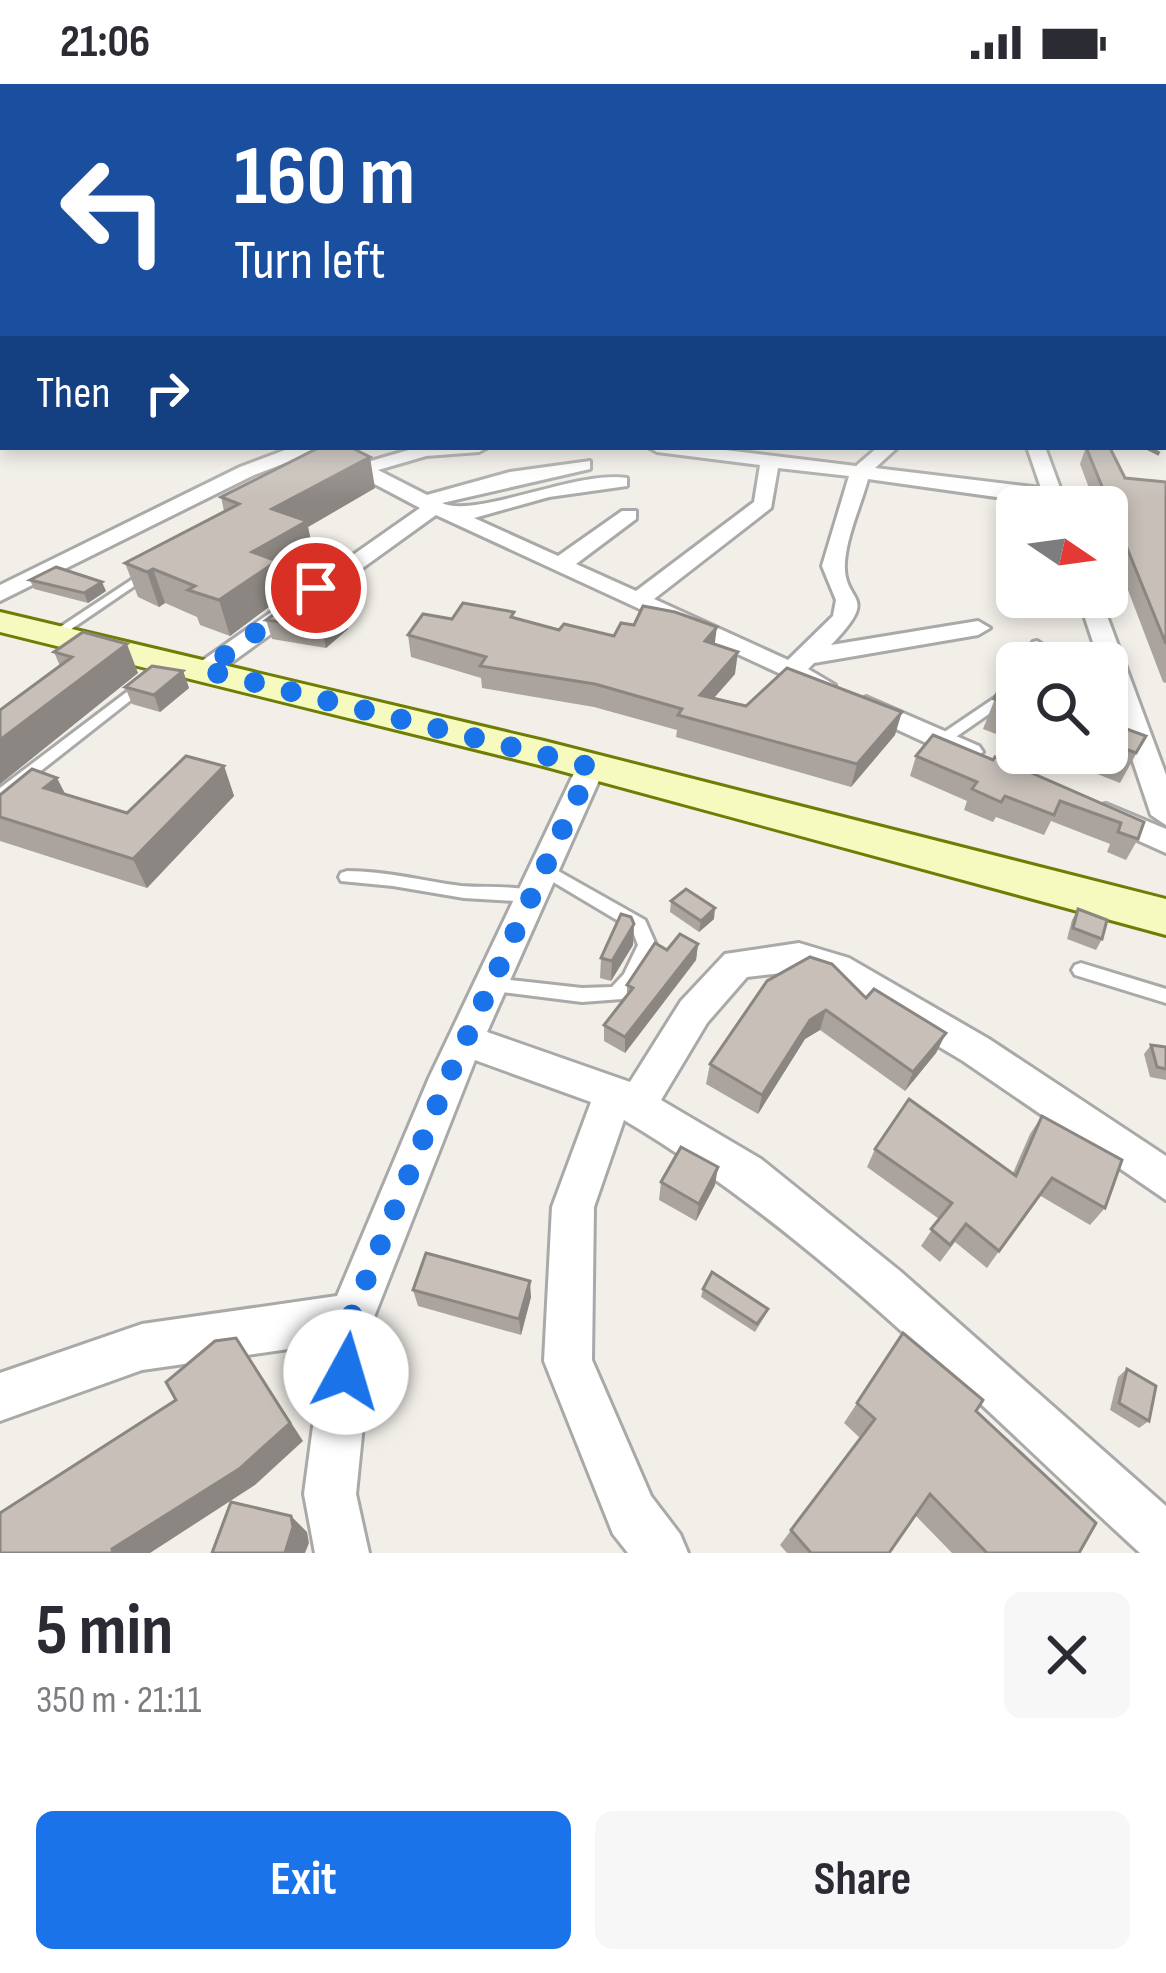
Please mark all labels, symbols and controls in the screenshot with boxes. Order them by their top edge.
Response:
text: 21:06 [60,15,150,70]
text: 160 m [234,127,415,228]
icon: left [36,132,192,288]
text: Turn left [234,229,386,294]
icon: right [134,360,200,426]
text: Then [36,366,110,421]
north arrow [996,486,1128,618]
map controls [996,486,1128,774]
pin [265,537,367,639]
icon: arrive [283,555,349,621]
button: search [996,642,1128,774]
position arrow [283,1309,409,1435]
text: 5 min [36,1588,173,1675]
button: close [1004,1592,1130,1718]
text: 350 m · 21:11 [36,1677,201,1724]
button: Exit [36,1811,571,1949]
button: Share [595,1811,1130,1949]

